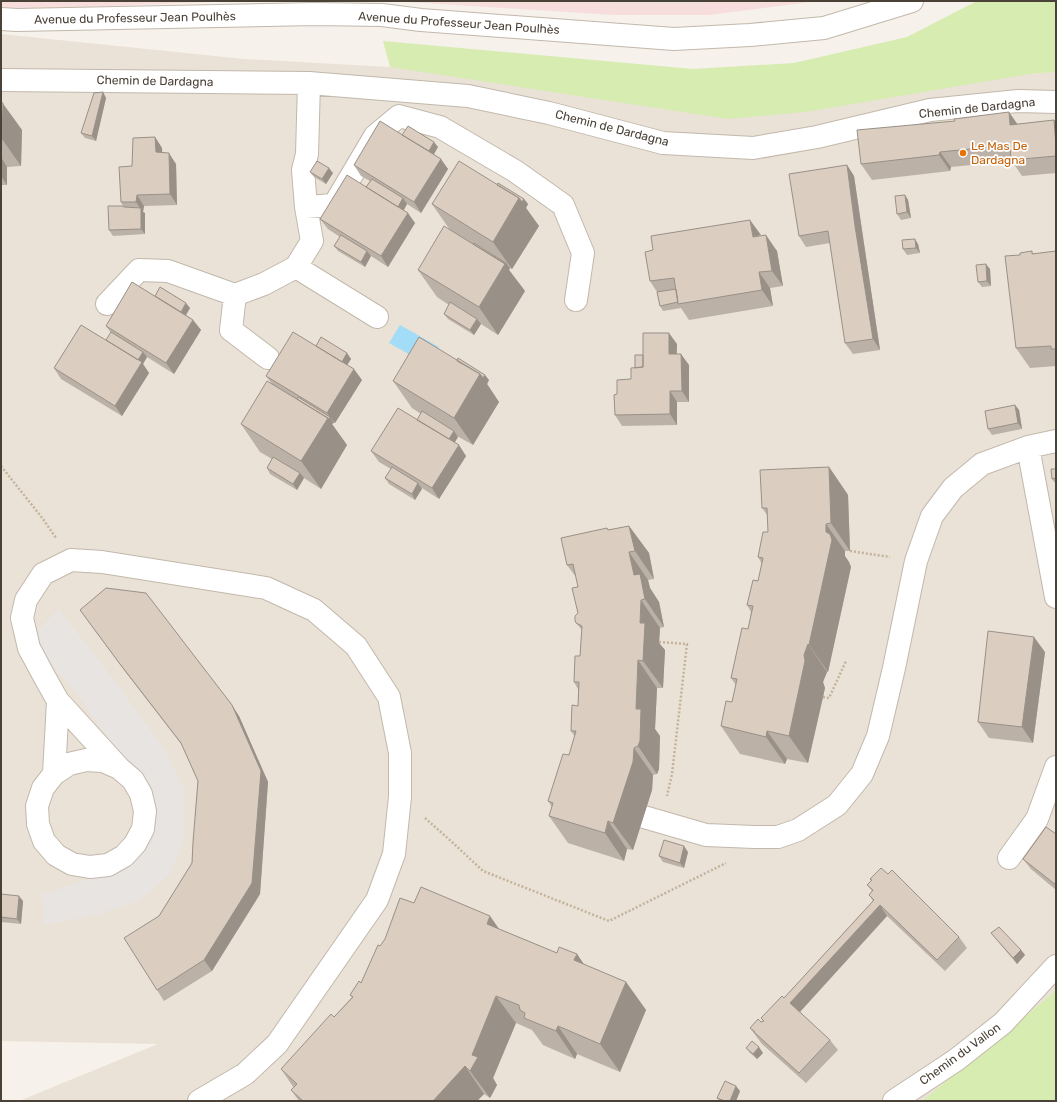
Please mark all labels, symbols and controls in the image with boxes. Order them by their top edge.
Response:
street label: Avenue du Professeur Jean Poulhès [34,9,236,27]
street label: Avenue du Professeur Jean Poulhès [358,9,560,37]
street label: Chemin de Dardagna [97,73,213,89]
street label: Chemin de Dardagna [918,95,1036,121]
street label: Chemin de Dardagna [554,107,670,149]
place label: Le Mas De Dardagna [971,139,1028,167]
marker: Le Mas De Dardagna [958,148,968,158]
street label: Chemin du Vallon [917,1020,1003,1088]

